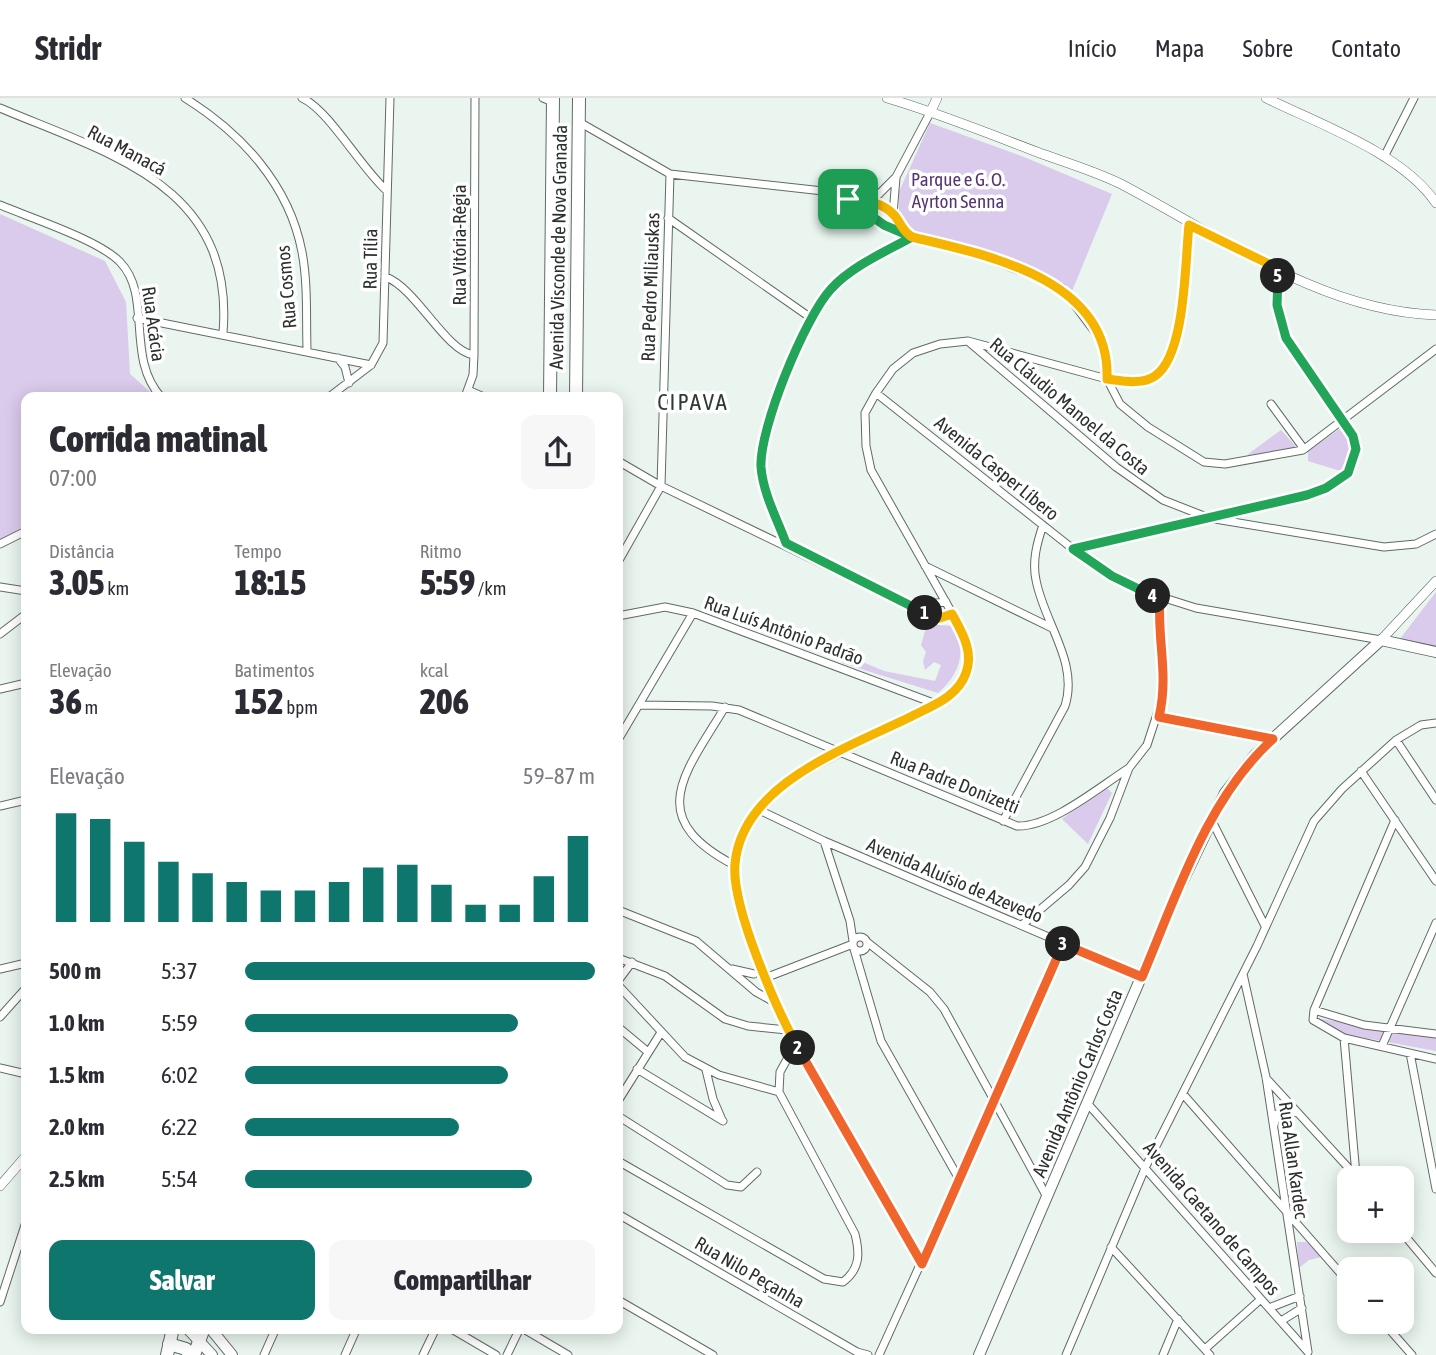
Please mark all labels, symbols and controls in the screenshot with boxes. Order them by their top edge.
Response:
text: Stridr [35,29,101,67]
text: Início [1068,35,1117,62]
text: Mapa [1155,35,1205,62]
text: Sobre [1243,35,1293,62]
text: Contato [1331,35,1401,62]
street label: Rua Manacá [84,120,170,180]
street label: Avenida Visconde de Nova Granada [545,124,571,370]
park label: Parque e G. O. Ayrton Senna [911,168,1005,212]
pin [818,169,878,229]
icon: arrive [829,180,867,218]
street label: Rua Vitória-Régia [448,184,470,306]
street label: Rua Pedro Miliauskas [636,212,664,362]
street label: Rua Tília [358,228,382,290]
street label: Rua Cosmos [271,244,301,330]
pin: 5 [1260,258,1296,294]
text: 5 [1273,264,1282,286]
street label: Rua Acácia [138,285,170,363]
street label: Rua Cláudio Manoel da Costa [986,333,1154,479]
district label: CIPAVA [657,389,729,415]
street label: Avenida Casper Líbero [930,411,1064,525]
button: share [521,415,595,489]
text: Corrida matinal [49,417,267,460]
text: 07:00 [49,465,97,491]
text: Distância [49,540,114,562]
text: Tempo [234,540,282,562]
text: Ritmo [420,540,462,562]
text: 3.05 [49,562,105,602]
text: 18:15 [234,562,306,602]
text: 5:59 [420,562,475,602]
text: km [105,577,129,599]
text: /km [475,577,506,599]
pin: 4 [1136,578,1170,614]
text: 4 [1148,584,1157,606]
street label: Rua Luís Antônio Padrão [701,591,867,669]
pin: 1 [908,596,942,630]
text: 1 [920,601,929,623]
text: Elevação [49,659,112,681]
text: Batimentos [234,659,314,681]
text: kcal [420,659,449,681]
text: 36 [49,681,82,721]
text: 152 [234,681,284,721]
text: 206 [420,681,469,721]
text: m [82,696,98,718]
text: bpm [284,696,318,718]
street label: Rua Padre Donizetti [887,746,1023,818]
text: Elevação [49,763,125,789]
text: 59–87 m [523,763,595,789]
street label: Avenida Aluísio de Azevedo [864,833,1046,927]
pin: 3 [1046,926,1080,962]
text: 3 [1058,932,1067,954]
text: 500 m [49,958,101,984]
text: 5:37 [161,958,198,984]
street label: Avenida Antônio Carlos Costa [1027,986,1127,1180]
text: 1.0 km [49,1010,105,1036]
text: 5:59 [161,1010,198,1036]
pin: 2 [780,1030,816,1066]
text: 2 [793,1036,802,1058]
text: 1.5 km [49,1062,105,1088]
text: 6:02 [161,1062,198,1088]
street label: Rua Allan Kardec [1275,1100,1313,1221]
text: 2.0 km [49,1114,105,1140]
text: 6:22 [161,1114,198,1140]
street label: Avenida Caetano de Campos [1139,1137,1285,1300]
text: 2.5 km [49,1166,105,1192]
text: 5:54 [161,1166,198,1192]
map controls [1337,1166,1414,1334]
button: + [1337,1166,1414,1243]
street label: Rua Nilo Peçanha [691,1232,809,1312]
button: Salvar [49,1240,315,1320]
button: Compartilhar [329,1240,595,1320]
button: − [1337,1257,1414,1334]

